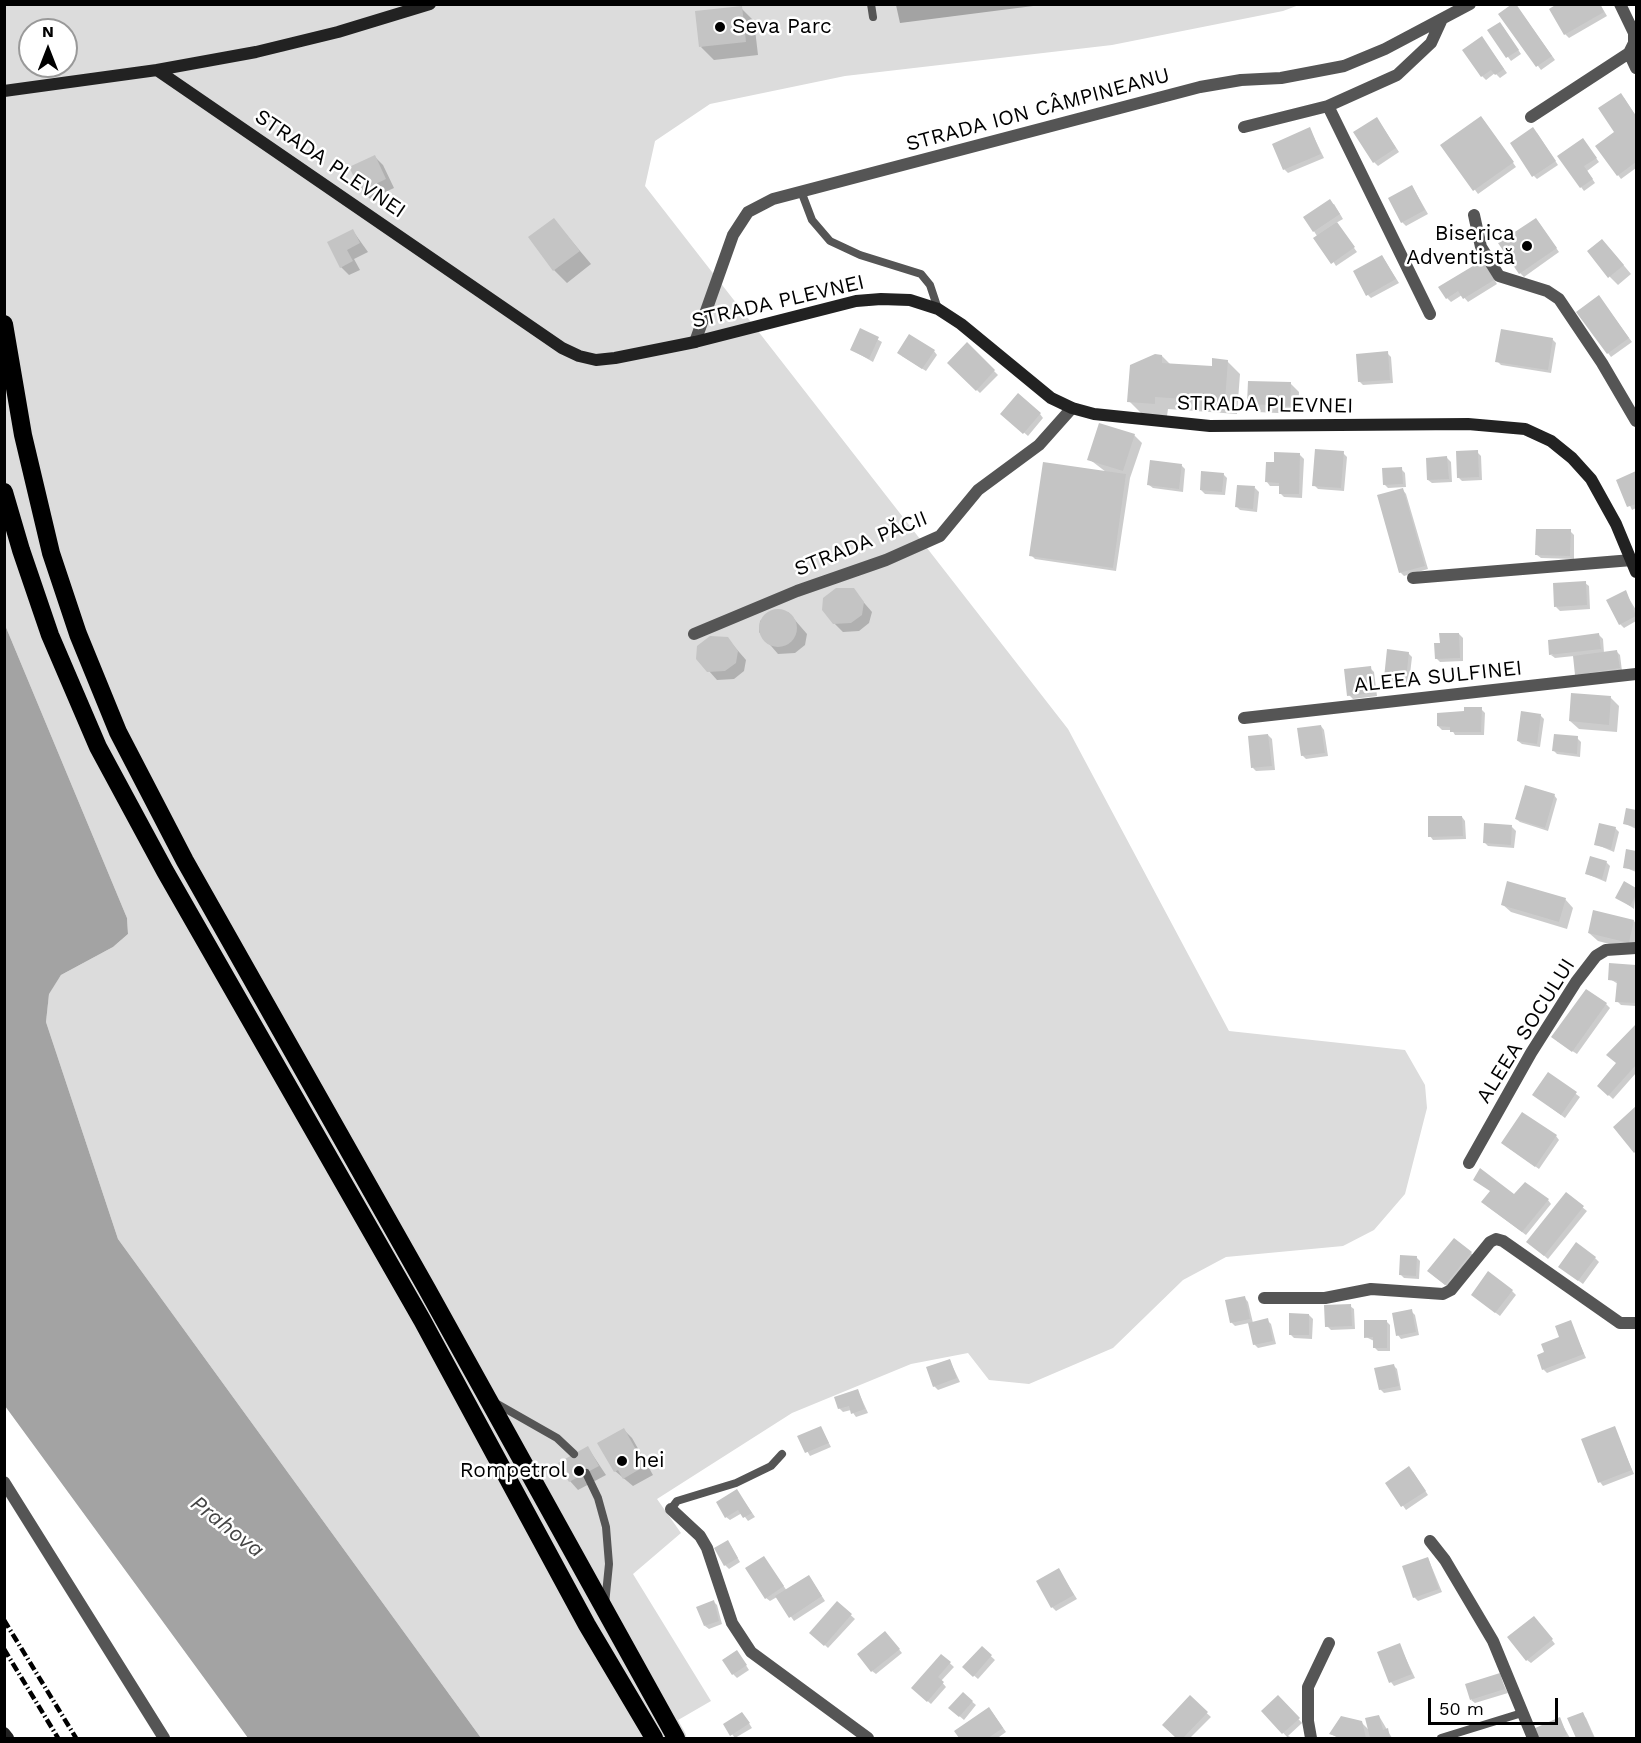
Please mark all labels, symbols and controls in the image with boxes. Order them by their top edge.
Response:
place label: Seva Parc [732,14,832,40]
north arrow [18,18,78,78]
marker: Seva Parc [713,20,727,34]
text: N [42,22,54,41]
street label: STRADA ION CÂMPINEANU [904,63,1172,157]
street label: STRADA PLEVNEI [250,104,410,224]
place label: Biserica Adventistă [1406,221,1515,271]
marker: Biserica Adventistă [1520,239,1534,253]
street label: STRADA PLEVNEI [689,270,867,334]
street label: STRADA PLEVNEI [1177,391,1353,419]
street label: STRADA PĂCII [791,506,931,582]
street label: ALEEA SULFINEI [1353,656,1523,698]
street label: ALEEA SOCULUI [1471,954,1581,1108]
place label: hei [634,1448,665,1474]
marker: hei [615,1454,629,1468]
place label: Rompetrol [460,1458,567,1484]
marker: Rompetrol [572,1464,586,1478]
water label: Prahova [185,1490,269,1564]
scale bar [1431,1686,1562,1724]
text: 50 m [1439,1698,1484,1719]

